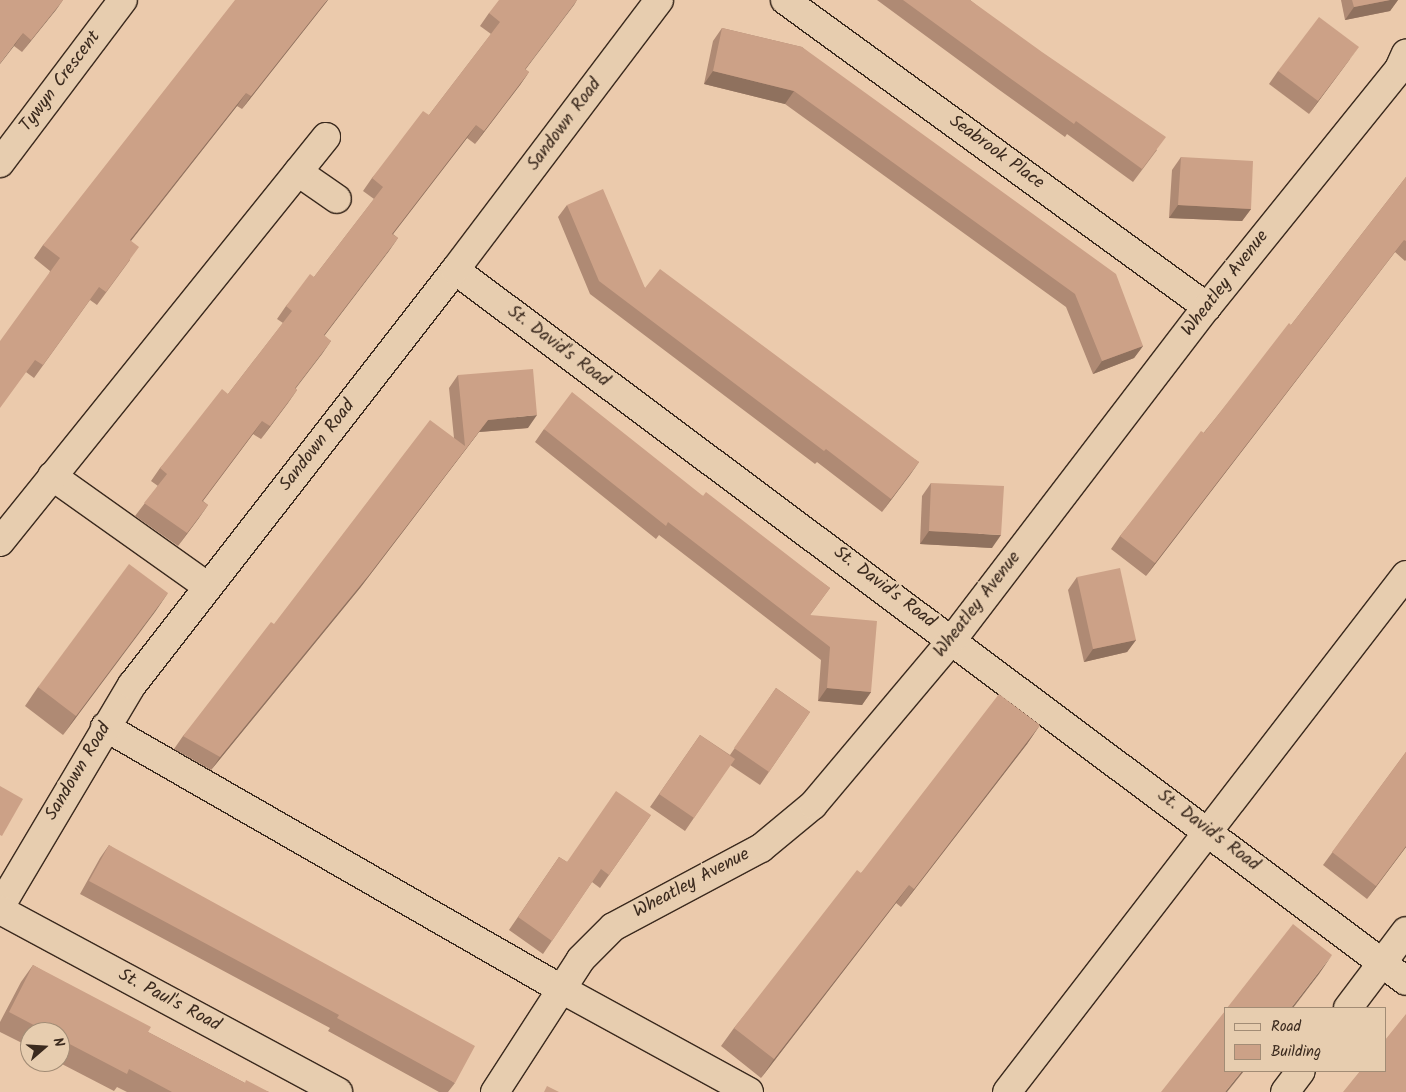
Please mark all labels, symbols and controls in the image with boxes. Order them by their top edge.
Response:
street label: Tywyn Crescent [16,27,106,137]
street label: Sandown Road [523,75,607,175]
street label: Seabrook Place [944,111,1048,195]
street label: Wheatley Avenue [1178,227,1274,341]
street label: St. David's Road [503,302,613,392]
street label: Sandown Road [276,396,360,496]
street label: St. David's Road [829,543,939,633]
street label: Wheatley Avenue [930,548,1026,662]
street label: Sandown Road [41,719,117,825]
street label: St. David's Road [1153,786,1263,876]
street label: Wheatley Avenue [630,844,754,924]
street label: St. Paul's Road [114,965,224,1037]
legend [1224,1007,1386,1072]
text: Road [1271,1015,1301,1039]
north arrow [20,1022,70,1072]
text: N [46,1035,70,1050]
text: Building [1271,1040,1321,1064]

